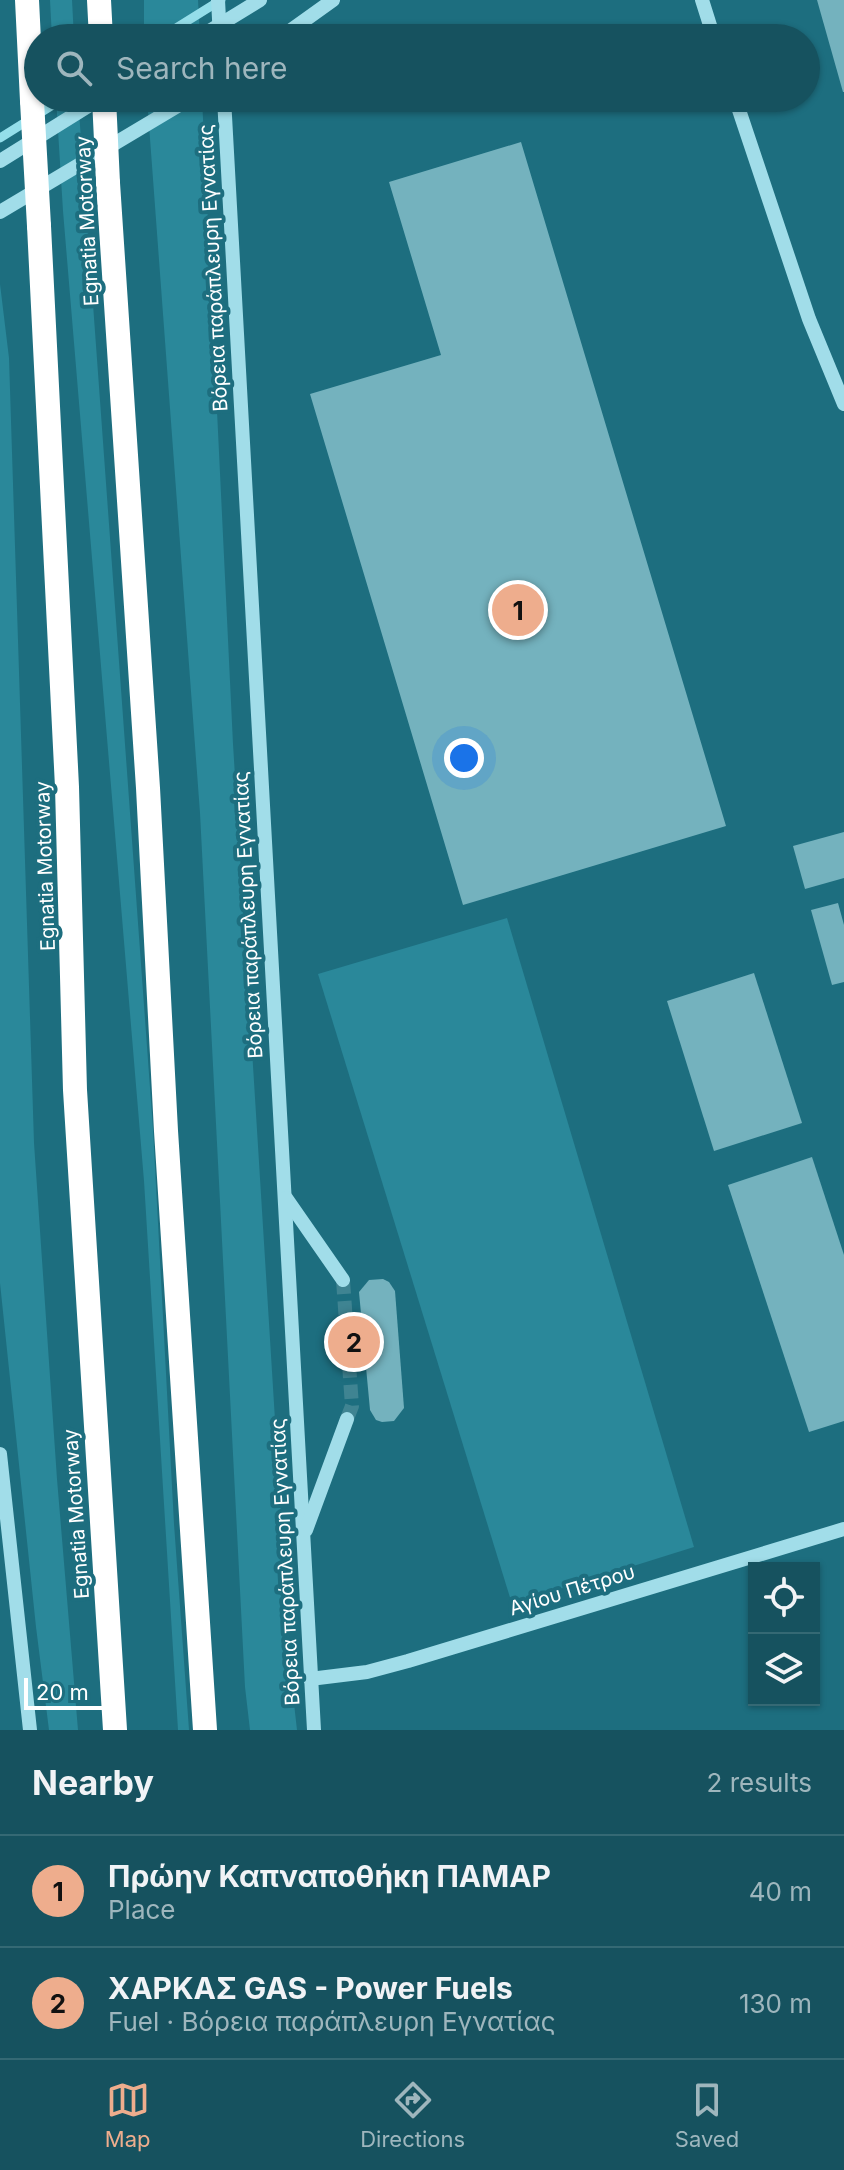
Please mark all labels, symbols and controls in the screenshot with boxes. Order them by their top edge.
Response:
search box [24,24,820,112]
icon: search [52,46,96,90]
text: Search here [116,50,288,86]
street label: Βόρεια παράπλευρη Εγνατίας [193,124,233,412]
street label: Egnatia Motorway [71,135,103,307]
pin: 1 [492,580,544,640]
your location [444,738,484,778]
street label: Βόρεια παράπλευρη Εγνατίας [228,771,268,1059]
street label: Egnatia Motorway [30,781,60,951]
pin: 2 [328,1312,380,1372]
street label: Βόρεια παράπλευρη Εγνατίας [265,1418,305,1706]
street label: Egnatia Motorway [58,1428,94,1600]
street label: Αγίου Πέτρου [506,1559,638,1621]
map controls [748,1562,820,1706]
button: locate [748,1562,820,1634]
button: layers [748,1634,820,1706]
scale bar [24,1674,112,1710]
text: 20 m [36,1679,89,1705]
text: Nearby [32,1762,154,1803]
text: 2 results [707,1767,812,1798]
text: Πρώην Καπναποθήκη ΠΑΜΑΡ [108,1858,551,1894]
text: 1 [52,1876,64,1907]
text: 40 m [749,1876,812,1907]
text: Place [108,1894,176,1925]
text: ΧΑΡΚΑΣ GAS - Power Fuels [108,1970,513,2006]
text: 2 [50,1988,66,2019]
text: 130 m [739,1988,812,2019]
text: Fuel · Βόρεια παράπλευρη Εγνατίας [108,2006,556,2037]
tab: Map [105,2078,151,2152]
tab: Directions [360,2078,465,2152]
tab: Saved [675,2078,739,2152]

